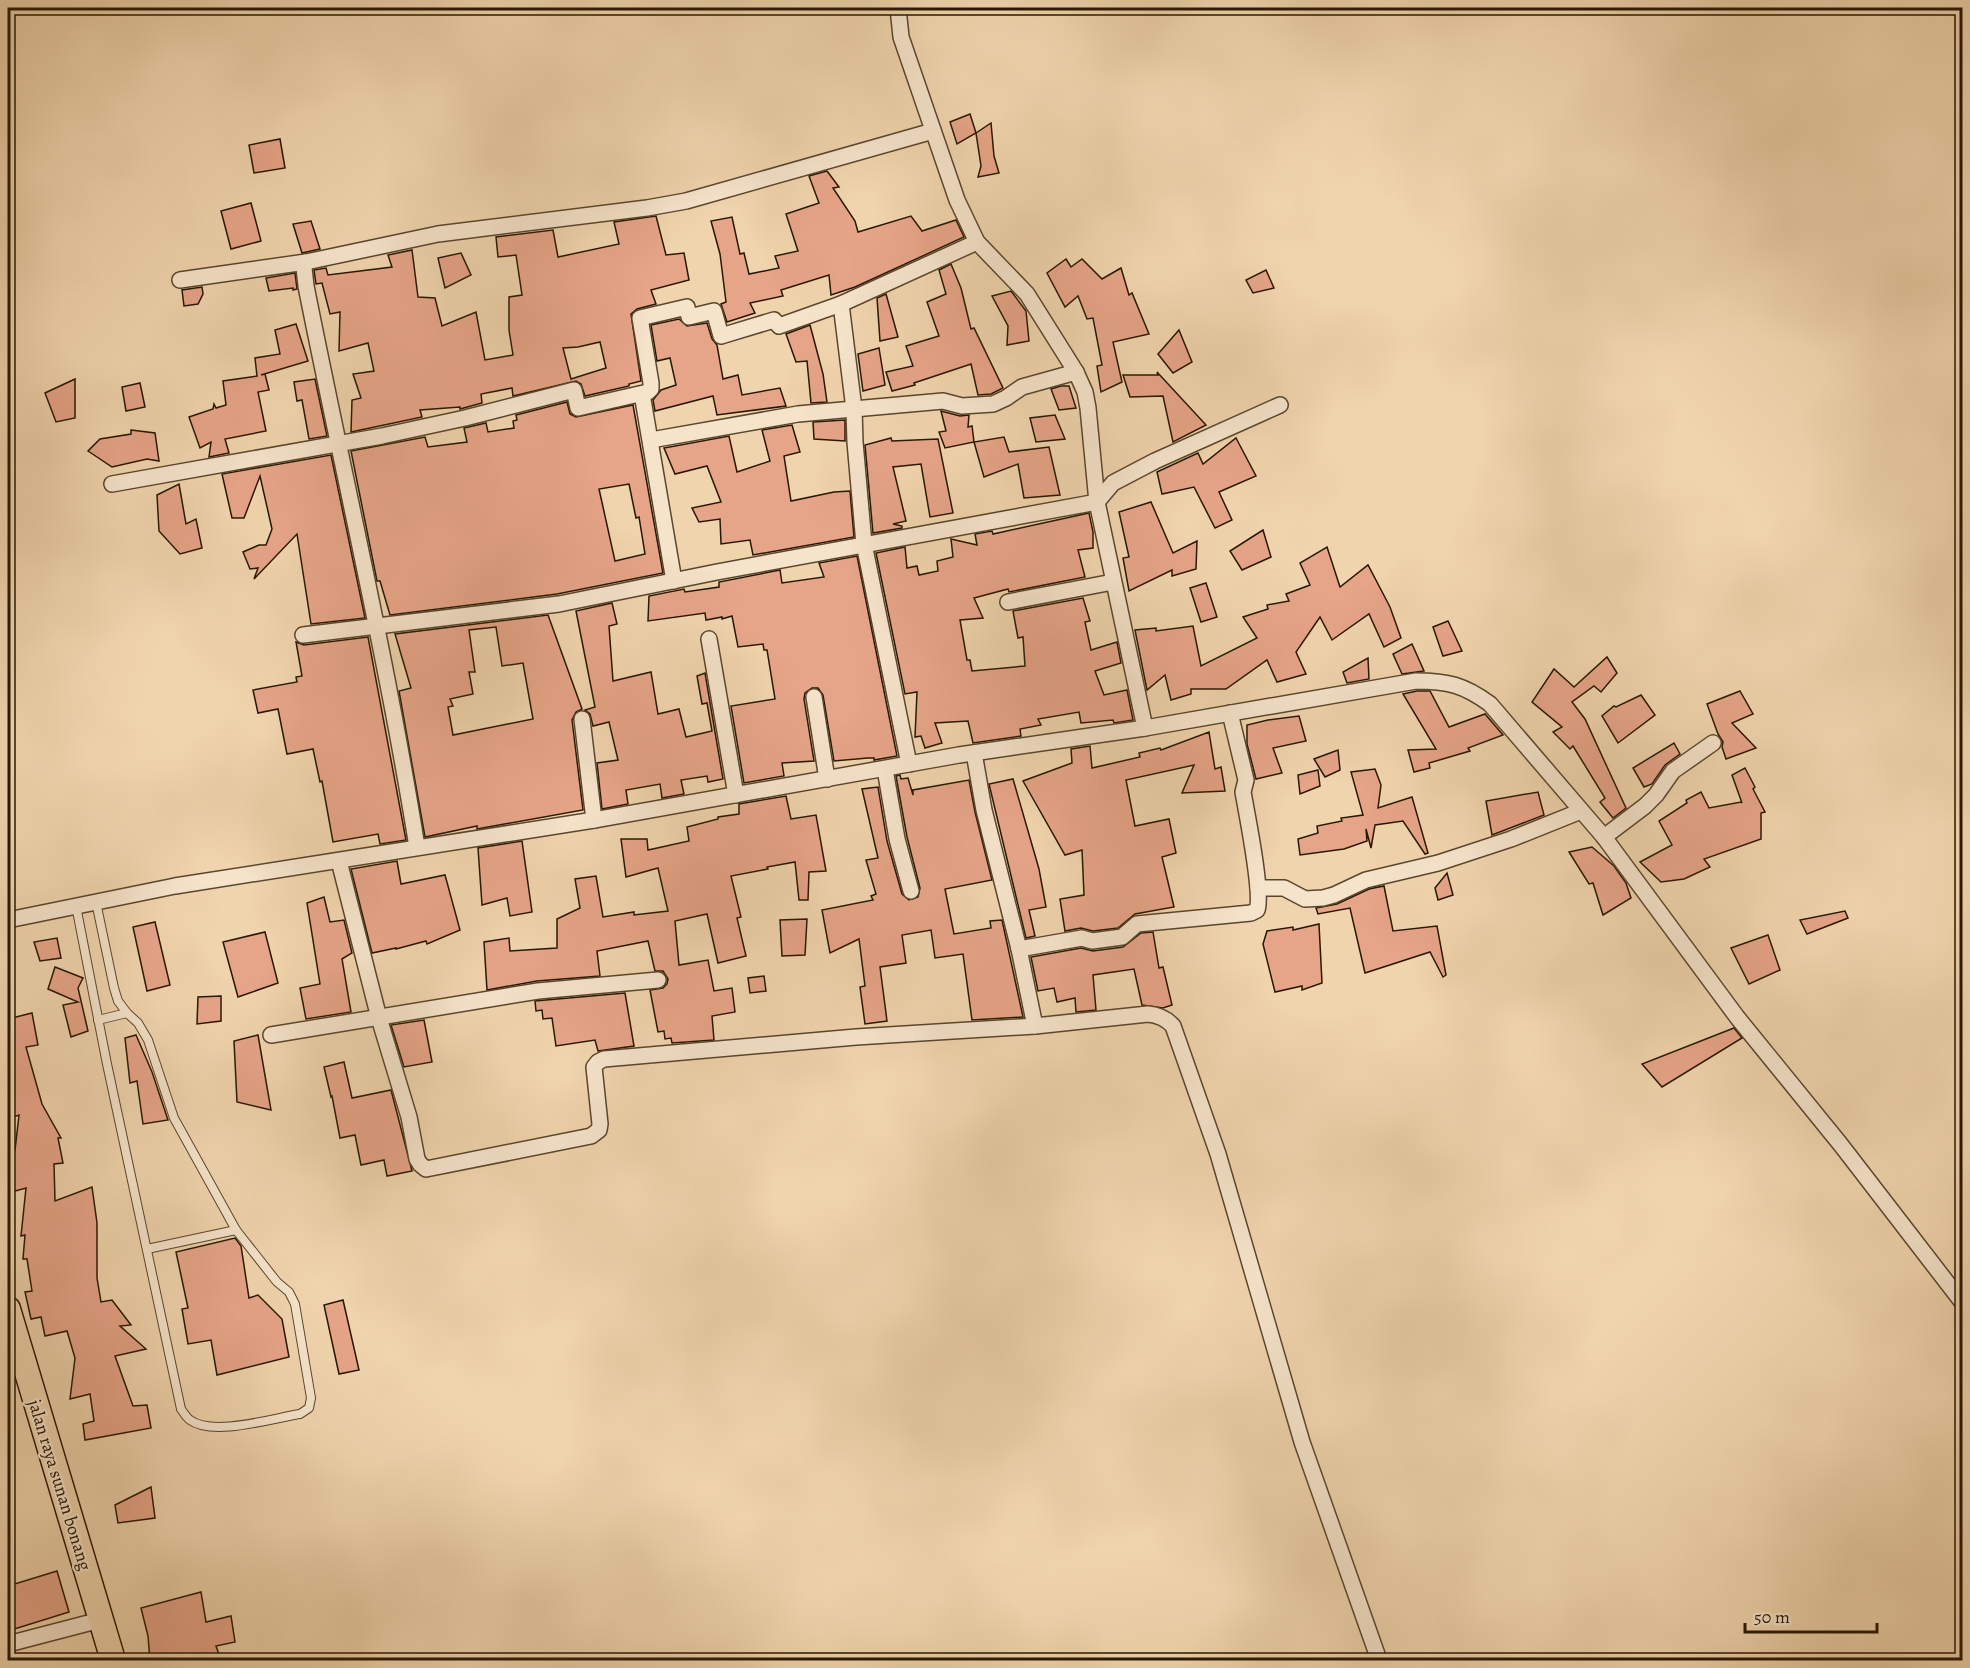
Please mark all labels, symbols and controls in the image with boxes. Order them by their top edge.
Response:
street label: jalan raya sunan bonang [23,1397,97,1573]
scale bar [1745,1596,1877,1634]
text: 50 m [1754,1605,1790,1629]

